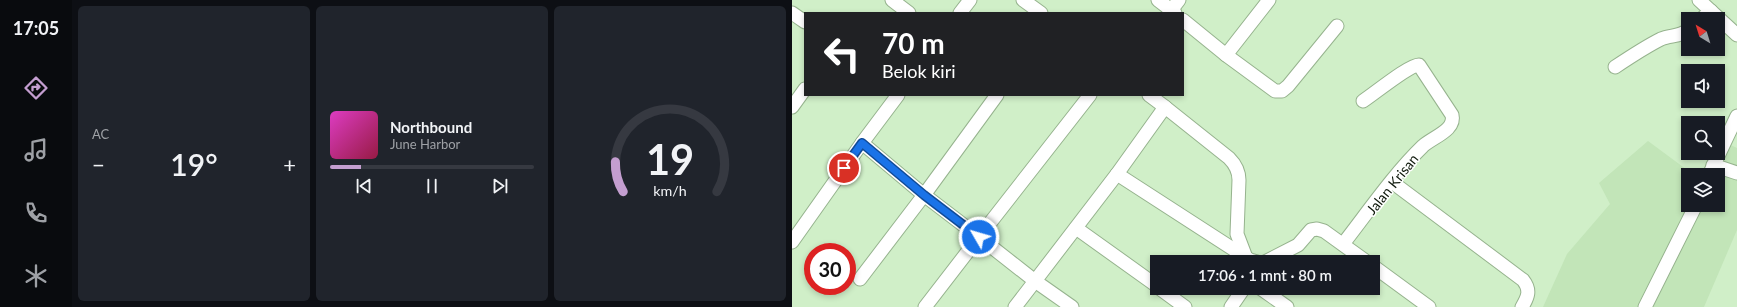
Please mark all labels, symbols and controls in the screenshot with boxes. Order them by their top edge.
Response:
north arrow [1681,12,1725,56]
map controls [1681,12,1725,212]
text: 17:05 [13,17,59,39]
text: 70 m [882,26,945,60]
icon: left [816,28,868,80]
text: Belok kiri [882,60,956,82]
button: sound [1681,64,1725,108]
icon: directions [22,74,50,102]
button: search [1681,116,1725,160]
text: Northbound [390,118,472,136]
text: AC [92,126,109,142]
text: 19 [646,133,694,183]
icon: music [22,136,50,164]
text: June Harbor [390,136,460,152]
text: 19° [170,146,218,182]
street label: Jalan Krisan [1362,150,1422,218]
text: − [92,151,105,178]
text: + [283,151,296,178]
pin [827,151,861,185]
icon: arrive [833,157,855,179]
button: layers [1681,168,1725,212]
icon: previous [353,175,375,197]
icon: pause [421,175,443,197]
icon: next [489,175,511,197]
text: km/h [653,181,687,198]
icon: phone [22,199,50,227]
position arrow [958,216,1000,258]
speed limit sign: 30 [804,243,856,295]
icon: climate [22,262,50,290]
text: 17:06 · 1 mnt · 80 m [1198,266,1332,284]

